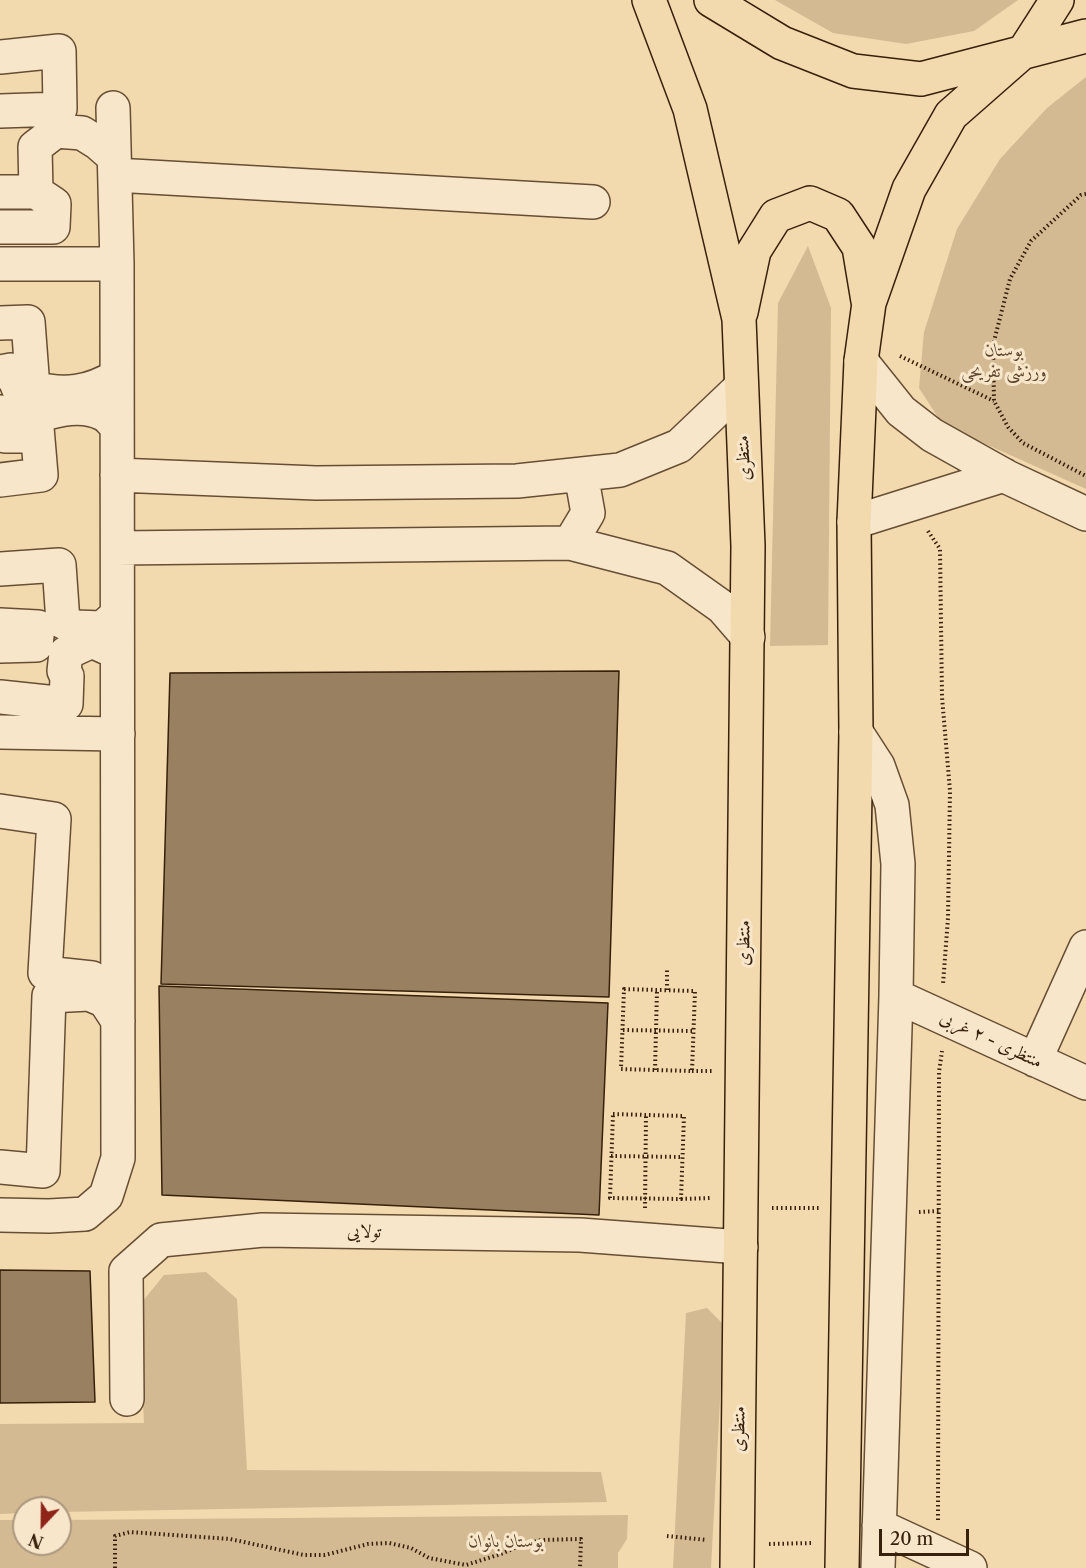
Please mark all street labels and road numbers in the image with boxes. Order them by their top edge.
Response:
street label: منتظری [732,435,756,481]
street label: منتظری [733,920,755,966]
street label: منتظری - ۲ غربی [936,1007,1046,1073]
street label: تولایی [347,1221,381,1243]
street label: منتظری [728,1406,750,1452]

